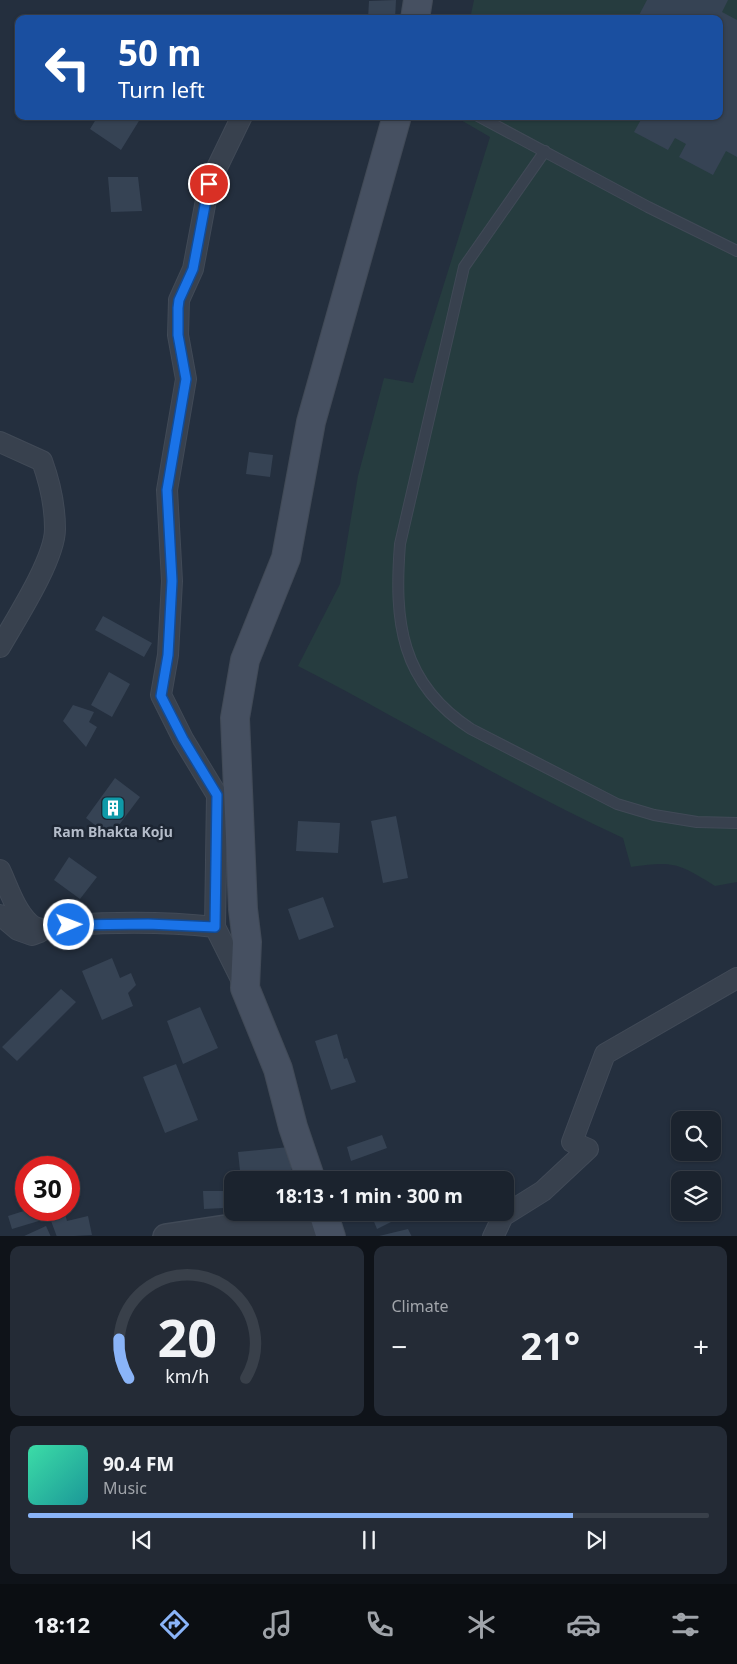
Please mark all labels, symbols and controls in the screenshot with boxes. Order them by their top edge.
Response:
text: 50 m [118,29,201,76]
icon: left [35,35,100,100]
text: Turn left [118,74,205,104]
pin [188,163,230,205]
icon: arrive [195,170,223,198]
building icon: Ram Bhakta Koju [100,795,126,821]
place label: Ram Bhakta Koju [53,822,173,841]
position arrow [42,898,94,950]
map controls [671,1111,721,1221]
button: search [671,1111,721,1161]
speed limit sign: 30 [15,1156,80,1221]
button: layers [671,1171,721,1221]
text: 18:13 · 1 min · 300 m [275,1183,463,1209]
text: Climate [392,1295,449,1317]
text: 20 [157,1301,217,1372]
text: 21° [520,1319,580,1371]
text: − [392,1327,408,1365]
text: + [693,1327,709,1365]
text: km/h [165,1364,209,1388]
text: 90.4 FM [103,1451,174,1477]
text: Music [103,1477,147,1499]
icon: previous [128,1526,156,1554]
icon: pause [355,1526,383,1554]
icon: next [582,1526,610,1554]
icon: directions [157,1607,192,1642]
icon: music [260,1607,295,1642]
icon: phone [362,1607,397,1642]
icon: climate [464,1607,499,1642]
icon: car [566,1607,601,1642]
icon: filters [668,1607,703,1642]
text: 18:12 [34,1609,90,1639]

